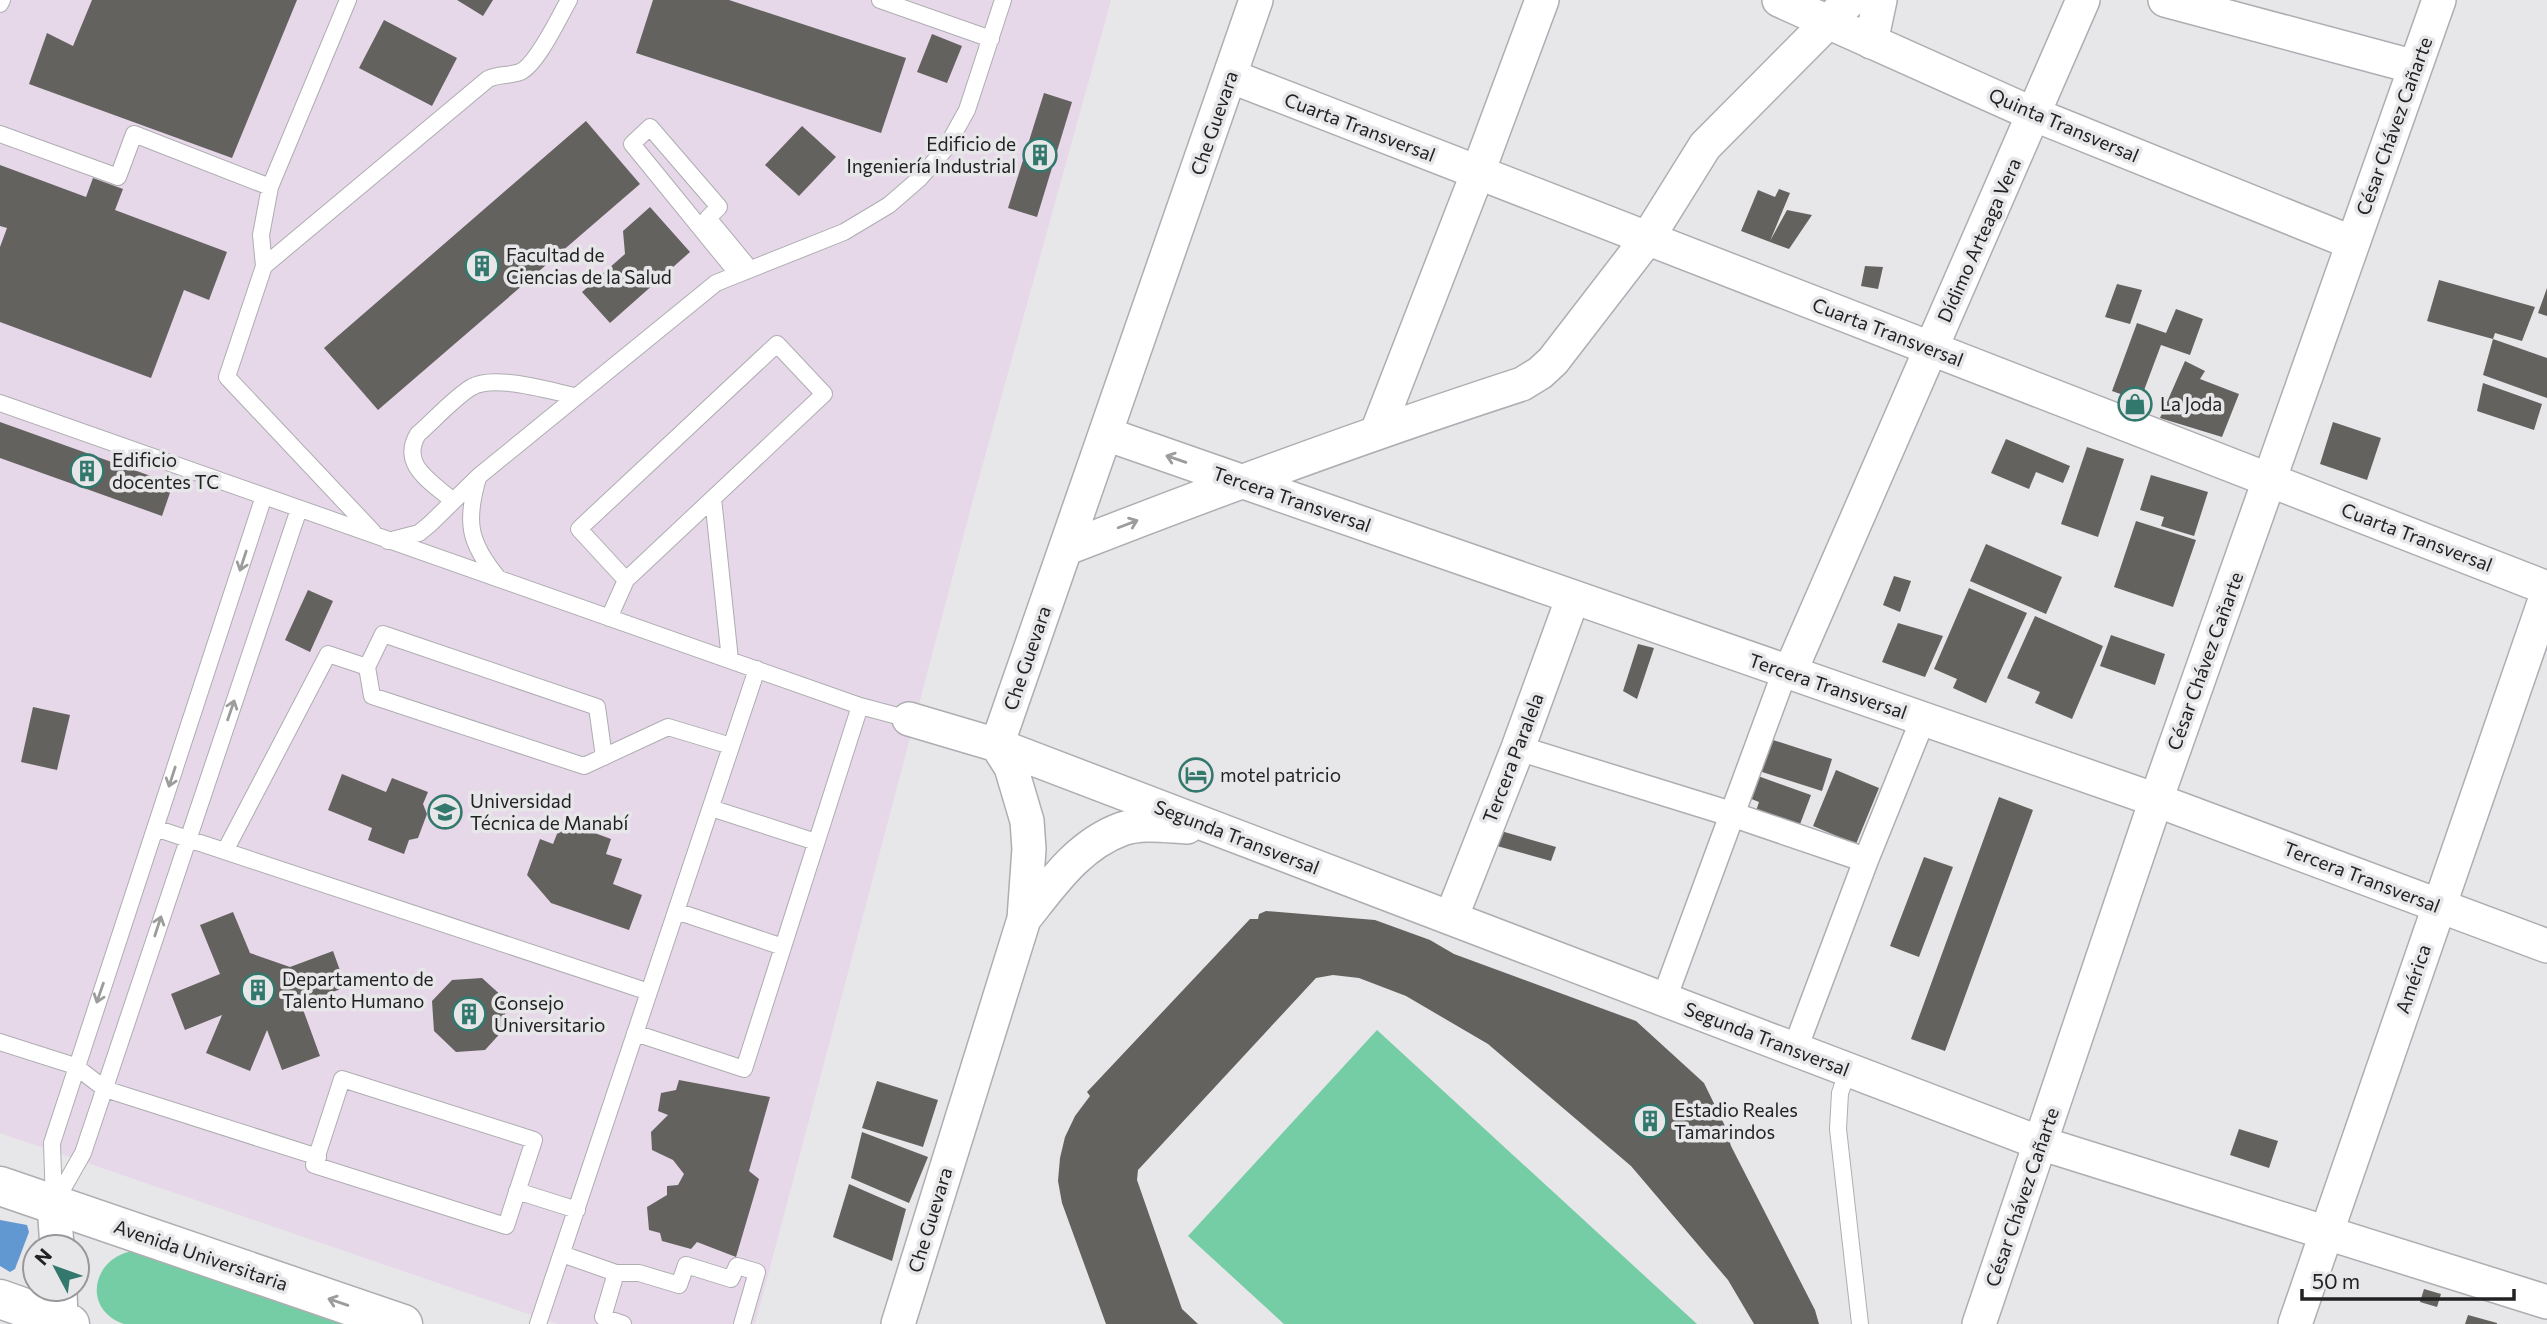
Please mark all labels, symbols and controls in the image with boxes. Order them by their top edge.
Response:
street label: César Chávez Cañarte [2351,34,2436,218]
street label: Che Guevara [1185,68,1242,178]
street label: Quinta Transversal [1986,83,2143,167]
street label: Cuarta Transversal [1281,87,1439,166]
place label: Edificio de Ingeniería Industrial [846,132,1016,177]
building icon: Edificio de Ingeniería Industrial [1021,136,1059,174]
street label: Dídimo Arteaga Vera [1932,154,2025,326]
place label: Facultad de Ciencias de la Salud [506,243,672,288]
building icon: Facultad de Ciencias de la Salud [463,247,501,285]
street label: Cuarta Transversal [1809,292,1967,371]
shop icon: La Joda [2116,385,2154,423]
place label: La Joda [2160,392,2222,415]
place label: Edificio docentes TC [112,448,219,493]
building icon: Edificio docentes TC [68,452,106,490]
one-way arrow [1165,452,1187,464]
street label: Tercera Transversal [1210,461,1374,536]
street label: Cuarta Transversal [2338,497,2496,576]
one-way arrow [1117,517,1139,529]
one-way arrow [235,550,248,572]
street label: César Chávez Cañarte [2162,569,2247,753]
street label: Che Guevara [998,603,1055,713]
street label: Tercera Transversal [1746,648,1910,723]
street label: Tercera Paralela [1477,690,1548,826]
one-way arrow [226,700,238,722]
hotel icon: motel patricio [1177,756,1215,794]
place label: motel patricio [1220,763,1341,786]
one-way arrow [165,766,177,788]
place label: Universidad Técnica de Manabí [470,789,630,834]
school or university icon: Universidad Técnica de Manabí [426,793,464,831]
street label: Segunda Transversal [1151,794,1323,879]
street label: Tercera Transversal [2281,836,2444,917]
one-way arrow [153,915,166,937]
street label: América [2390,941,2435,1016]
place label: Departamento de Talento Humano [282,967,434,1012]
building icon: Departamento de Talento Humano [239,971,277,1009]
one-way arrow [93,982,106,1004]
place label: Consejo Universitario [494,991,605,1036]
building icon: Consejo Universitario [450,995,488,1033]
street label: Segunda Transversal [1681,996,1853,1081]
place label: Estadio Reales Tamarindos [1674,1098,1798,1143]
building icon: Estadio Reales Tamarindos [1631,1102,1669,1140]
street label: César Chávez Cañarte [1980,1104,2063,1289]
street label: Che Guevara [903,1165,956,1275]
street label: Avenida Universitaria [111,1214,291,1295]
north arrow [21,1233,91,1303]
text: N [29,1244,56,1269]
scale bar [2302,1258,2514,1302]
text: 50 m [2312,1268,2360,1293]
one-way arrow [327,1295,349,1308]

